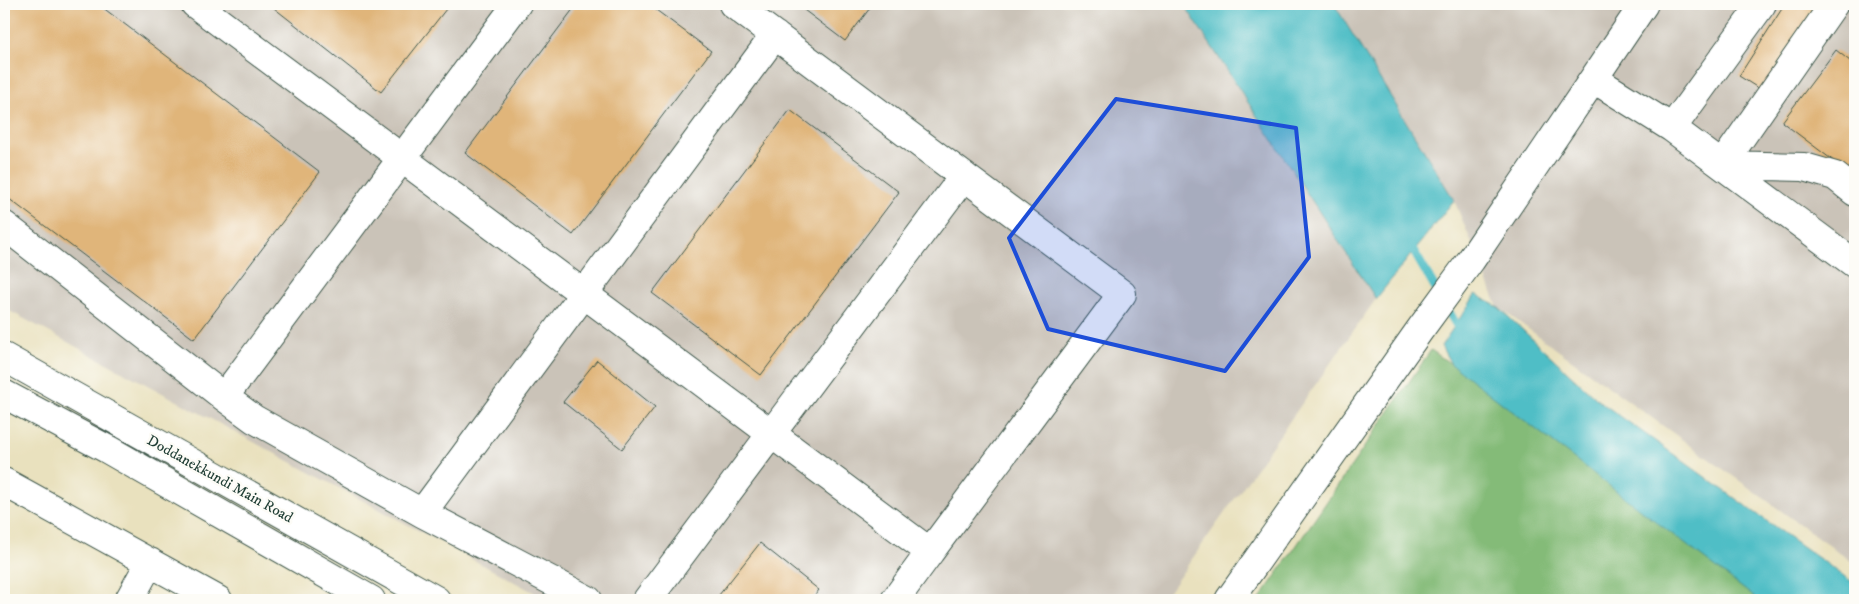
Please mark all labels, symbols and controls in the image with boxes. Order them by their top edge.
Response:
street label: Doddanekkundi Main Road [144,431,297,527]

